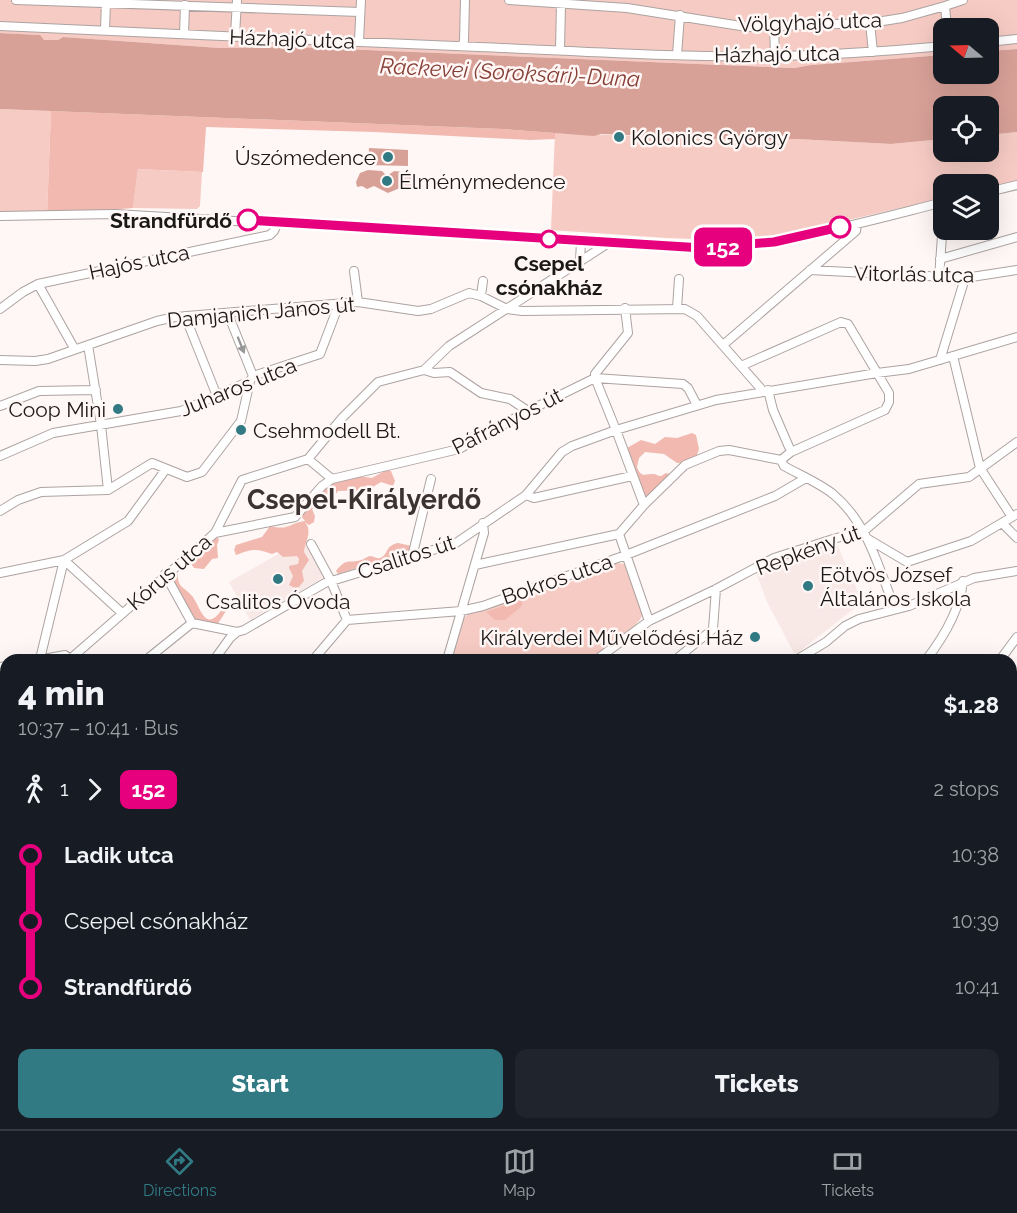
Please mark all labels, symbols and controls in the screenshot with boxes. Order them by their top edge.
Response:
street label: Völgyhajó utca [738,7,882,37]
north arrow [933,18,999,84]
map controls [933,18,999,240]
street label: Házhajó utca [229,24,355,54]
street label: Házhajó utca [714,40,840,68]
water label: Ráckevei (Soroksári)-Duna [379,52,641,92]
button: locate [933,96,999,162]
place label: Kolonics György [631,125,788,150]
marker: Kolonics György [612,130,626,144]
place label: Úszómedence [235,145,376,170]
marker: Úszómedence [381,150,395,164]
place label: Élménymedence [399,169,566,194]
marker: Élménymedence [380,174,394,188]
button: layers [933,174,999,240]
place label: Strandfürdő [110,208,232,233]
marker: Strandfürdő [237,209,259,231]
unlabelled marker [829,216,851,238]
line badge: 152 [688,228,758,266]
marker: Csepel csónakház [540,230,558,248]
text: 152 [706,235,740,260]
street label: Hajós utca [87,239,191,285]
place label: Csepel csónakház [496,251,602,300]
street label: Vitorlás utca [854,260,974,288]
street label: Damjanich János út [166,291,356,333]
one-way arrow [236,336,246,354]
street label: Juharos utca [176,352,300,422]
street label: Páfrányos út [448,383,566,459]
place label: Coop Mini [8,397,106,422]
marker: Coop Mini [111,402,125,416]
place label: Csehmodell Bt. [253,418,400,443]
marker: Csehmodell Bt. [234,423,248,437]
district label: Csepel-Királyerdő [247,484,481,515]
street label: Repkény út [752,520,864,580]
street label: Kórus utca [122,529,216,615]
street label: Csalitos út [354,530,458,584]
street label: Bokros utca [499,548,615,610]
place label: Eötvös József Általános Iskola [820,562,971,611]
marker: Csalitos Óvoda [271,572,285,586]
marker: Eötvös József Általános Iskola [801,579,815,593]
place label: Csalitos Óvoda [206,589,350,614]
place label: Királyerdei Művelődési Ház [480,625,743,650]
marker: Királyerdei Művelődési Ház [748,630,762,644]
text: 4 min [18,674,105,713]
text: $1.28 [944,692,999,718]
text: 10:37 – 10:41 · Bus [18,716,178,740]
icon: walk [18,773,51,806]
icon: forward [78,773,111,806]
text: 1 [60,777,69,801]
text: 152 [132,777,165,802]
text: 2 stops [933,777,999,801]
text: Ladik utca [64,842,174,868]
text: 10:38 [952,843,999,867]
text: Csepel csónakház [64,908,248,934]
text: 10:39 [952,909,999,933]
text: Strandfürdő [64,974,192,1000]
text: 10:41 [955,975,999,999]
button: Start [18,1049,503,1118]
button: Tickets [515,1049,999,1118]
tab: Directions [143,1145,217,1200]
tab: Map [503,1145,536,1200]
tab: Tickets [822,1145,874,1200]

